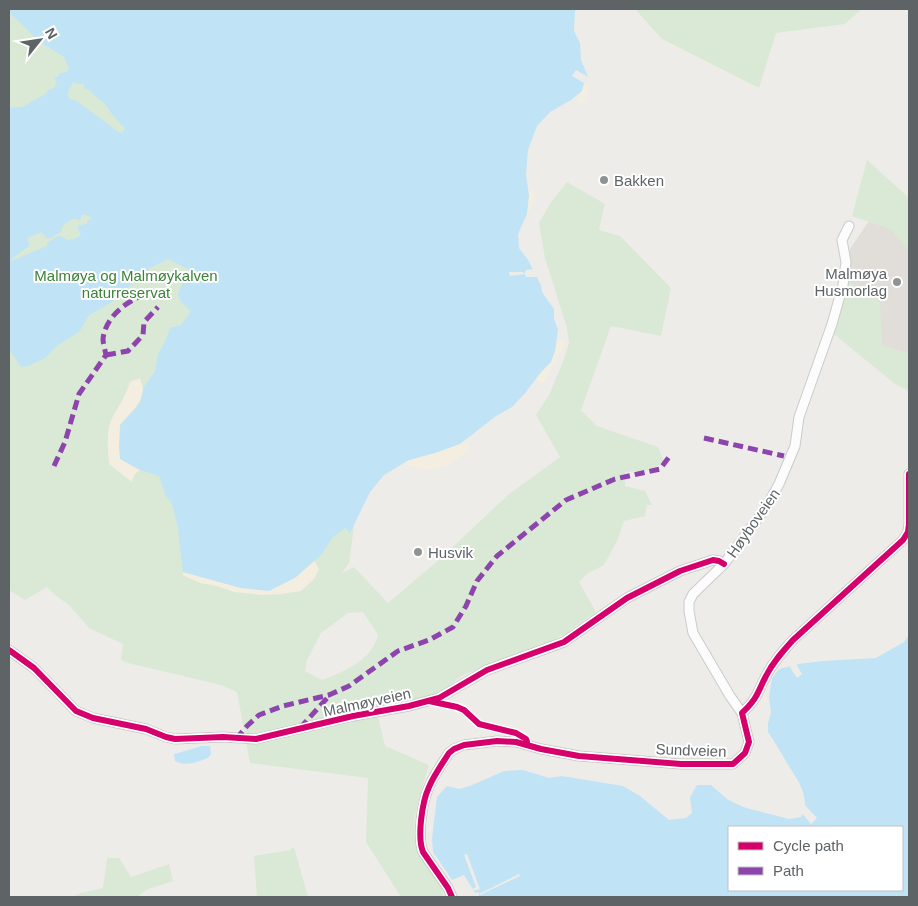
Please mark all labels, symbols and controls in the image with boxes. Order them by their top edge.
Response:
north arrow [15,15,65,65]
text: N [42,25,61,42]
place label: Bakken [614,172,664,189]
marker: Bakken [598,174,610,186]
place label: Malmøya Husmorlag [814,265,888,299]
park label: Malmøya og Malmøykalven naturreservat [34,267,218,301]
marker: Malmøya Husmorlag [891,276,903,288]
street label: Høyboveien [723,485,783,561]
place label: Husvik [428,544,474,561]
marker: Husvik [412,546,424,558]
street label: Malmøyveien [322,684,412,720]
street label: Sundveien [655,740,727,760]
legend [728,826,903,891]
text: Cycle path [773,837,844,854]
text: Path [773,862,804,879]

